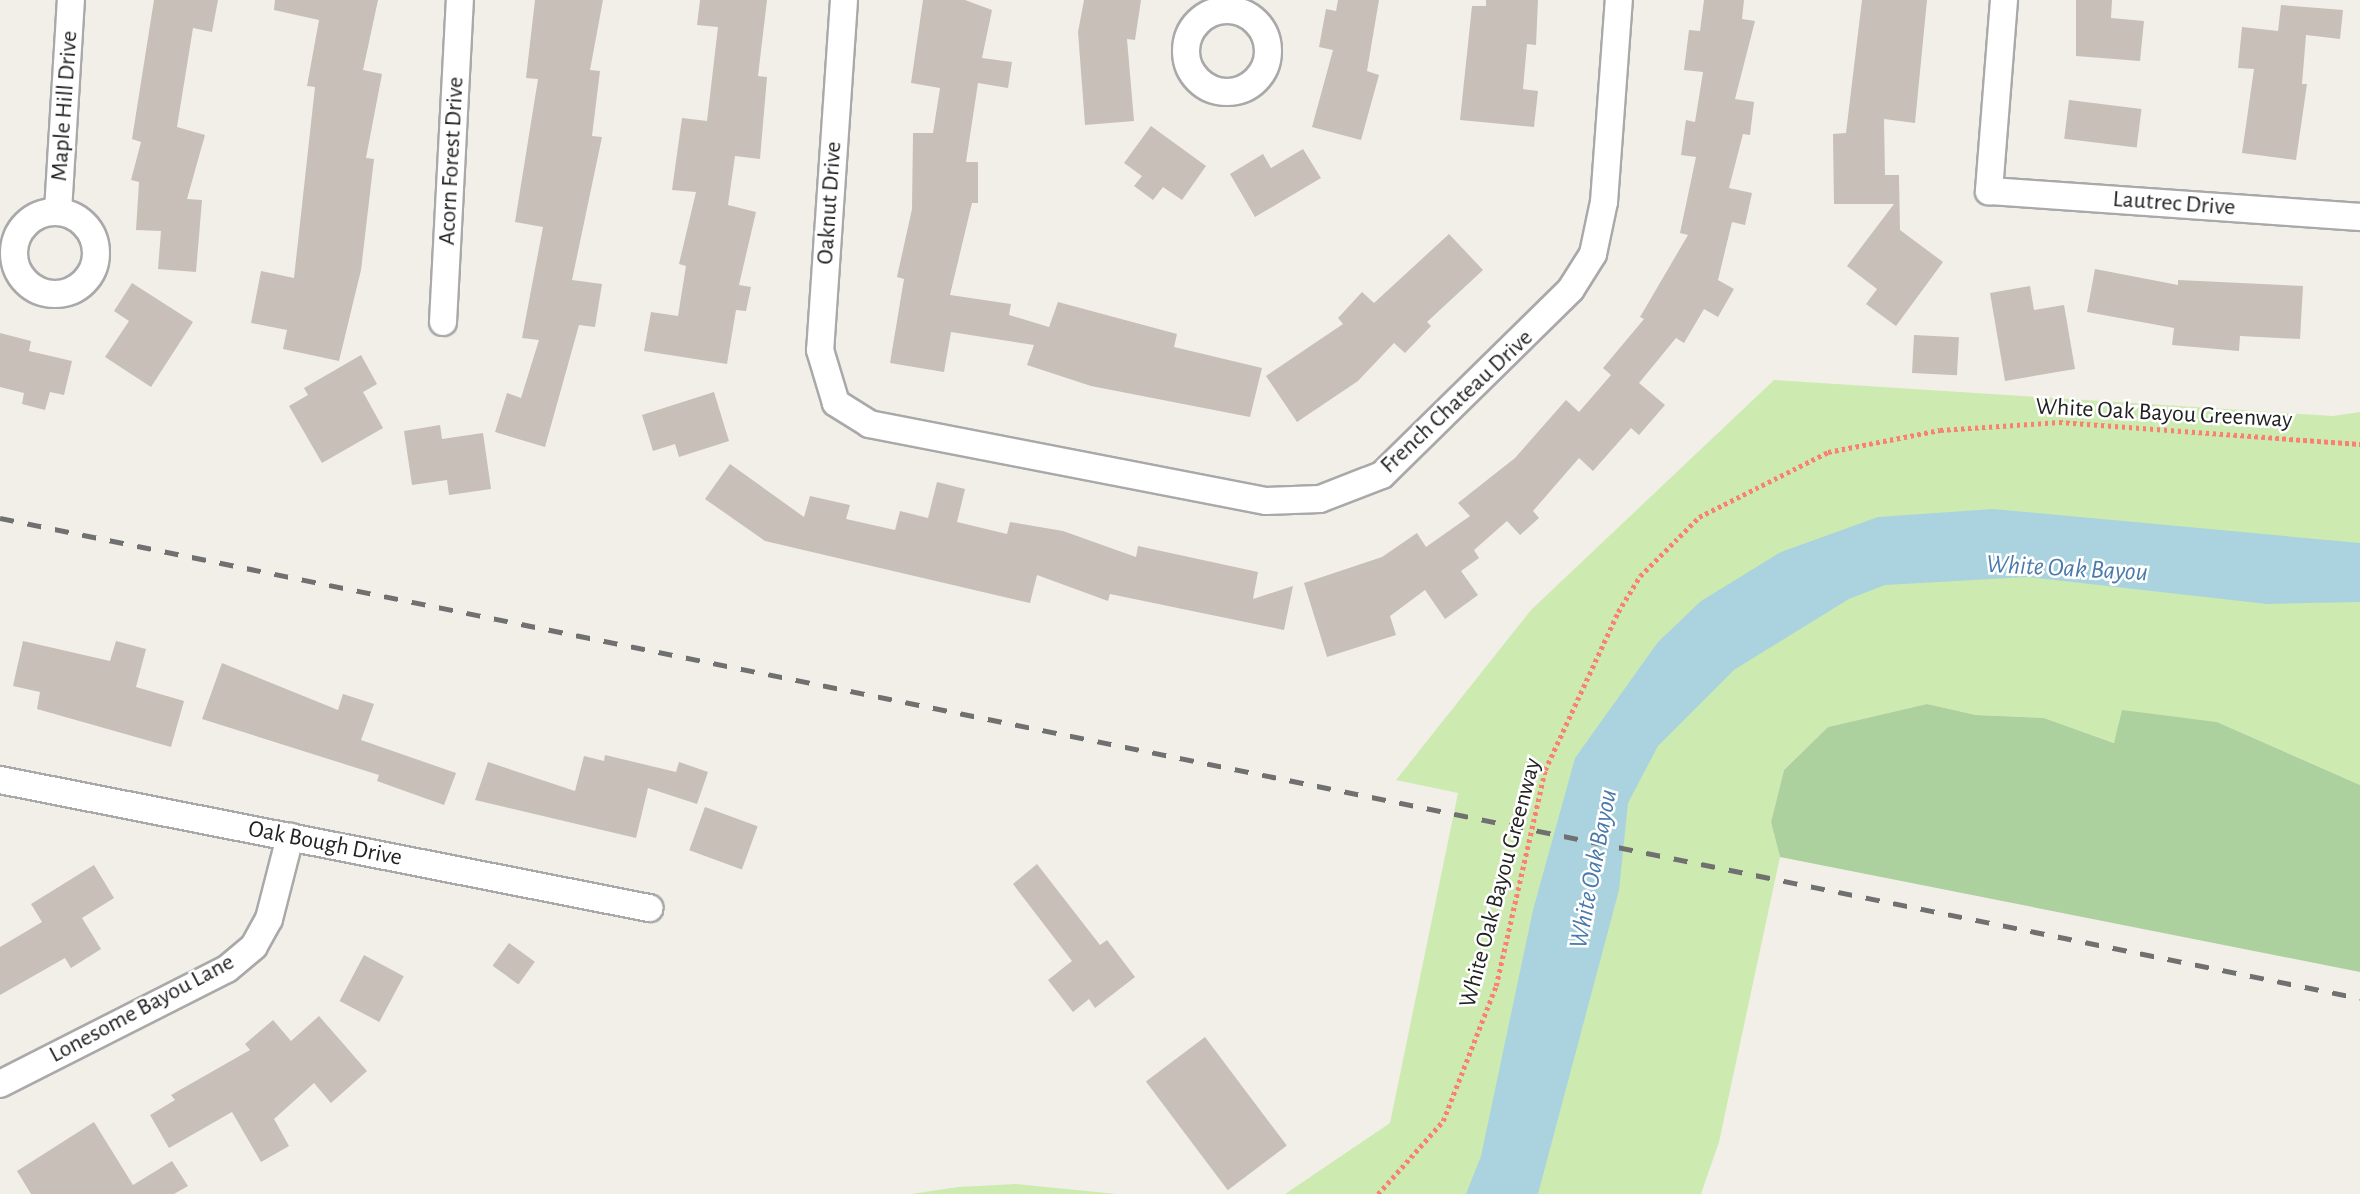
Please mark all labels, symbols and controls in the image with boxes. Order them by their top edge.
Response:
street label: Maple Hill Drive [45,30,85,182]
street label: Acorn Forest Drive [433,76,471,246]
street label: Oaknut Drive [811,140,849,266]
street label: Lautrec Drive [2112,185,2236,223]
street label: French Chateau Drive [1375,324,1539,480]
street label: White Oak Bayou Greenway [2035,393,2293,435]
water label: White Oak Bayou [1985,549,2149,589]
street label: White Oak Bayou Greenway [1454,755,1548,1011]
water label: White Oak Bayou [1563,787,1625,951]
street label: Oak Bough Drive [246,815,404,873]
street label: Lonesome Bayou Lane [45,948,239,1070]

